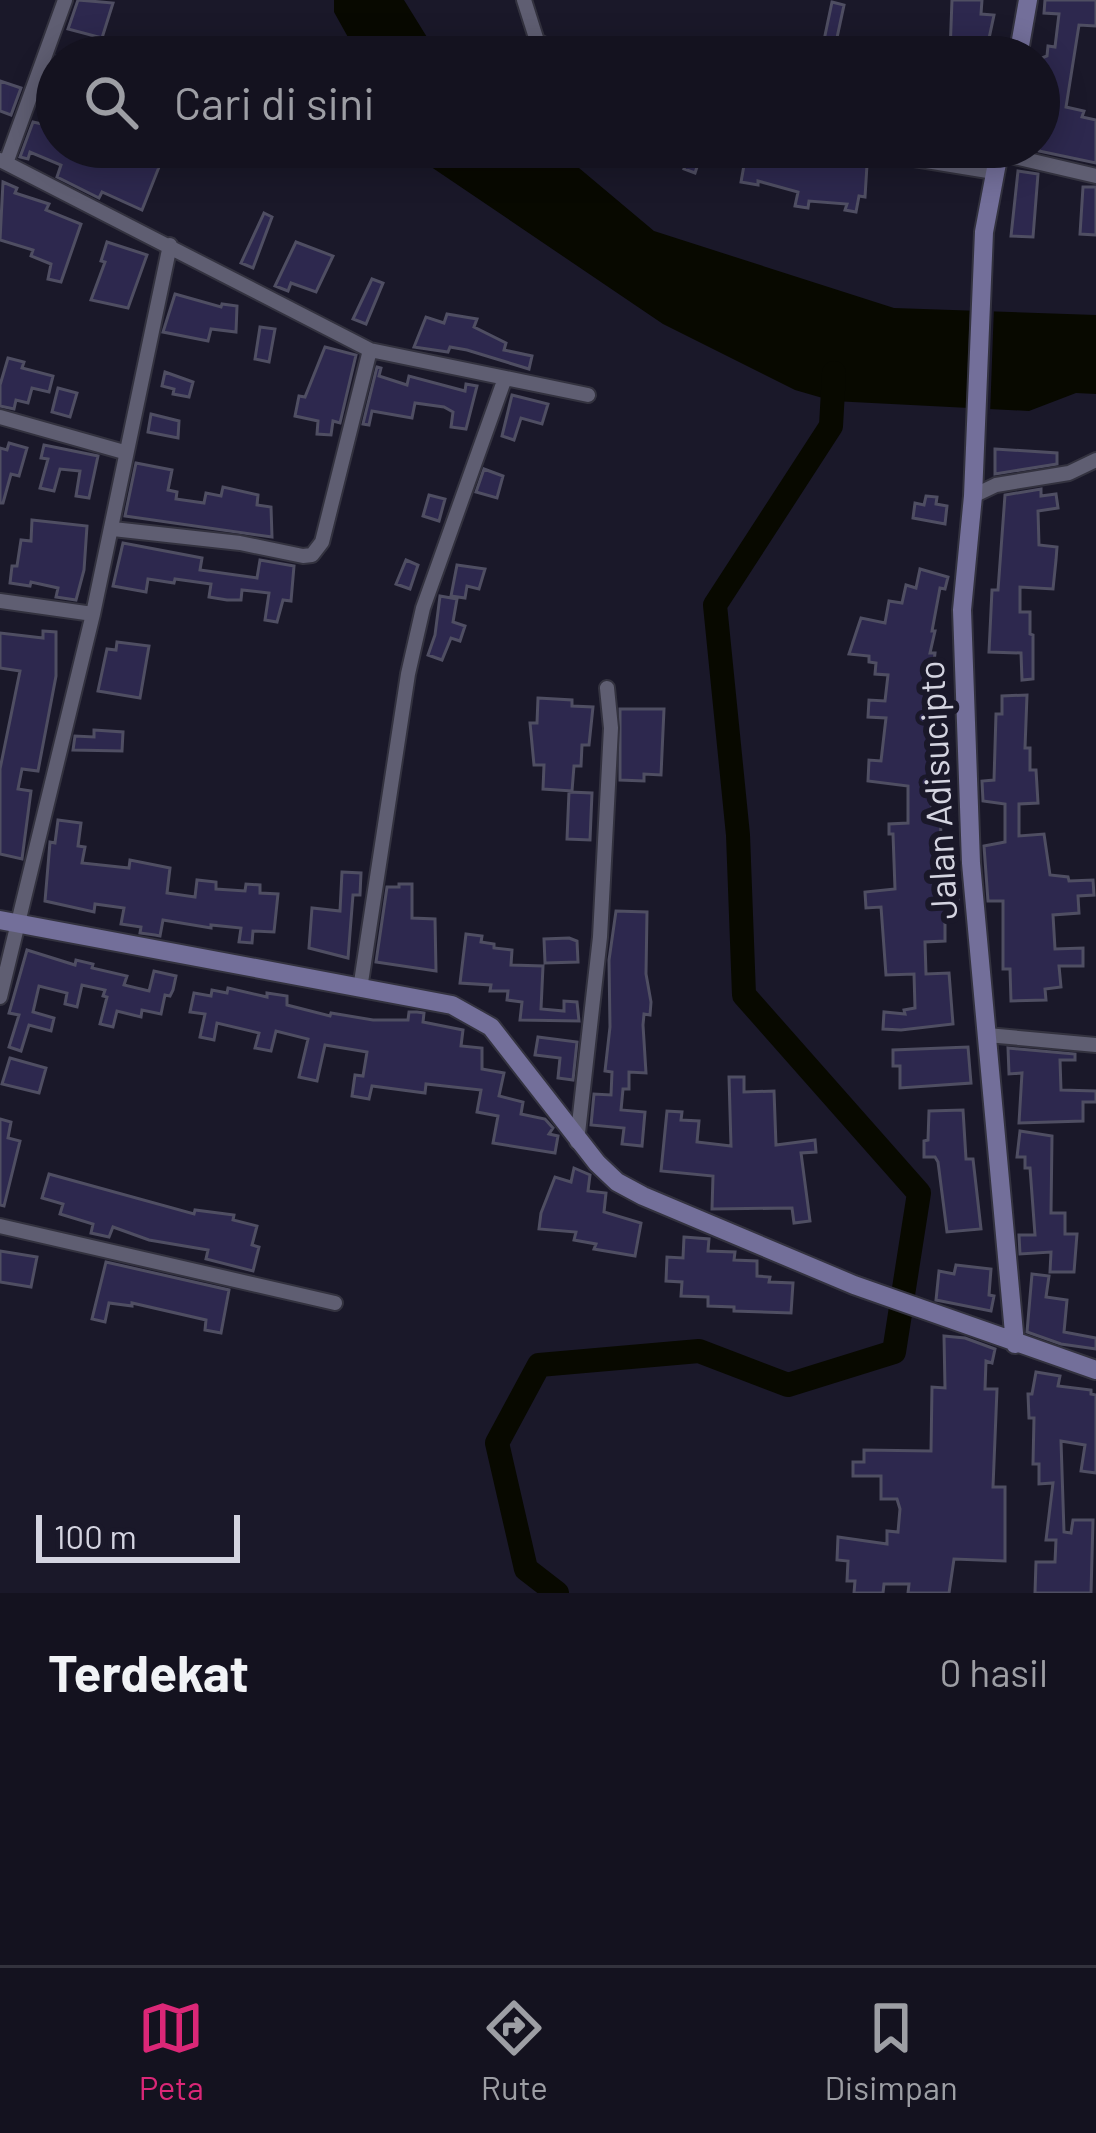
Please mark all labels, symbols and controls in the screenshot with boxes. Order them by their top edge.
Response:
search box [36,36,1060,168]
icon: search [78,69,144,135]
text: Cari di sini [174,75,375,129]
street label: Jalan Adisucipto [908,659,964,921]
scale bar [36,1509,240,1562]
text: 100 m [54,1516,137,1556]
text: Terdekat [48,1641,249,1702]
text: 0 hasil [940,1648,1048,1695]
tab: Peta [138,1995,204,2107]
tab: Rute [481,1995,548,2107]
tab: Disimpan [824,1995,958,2107]

